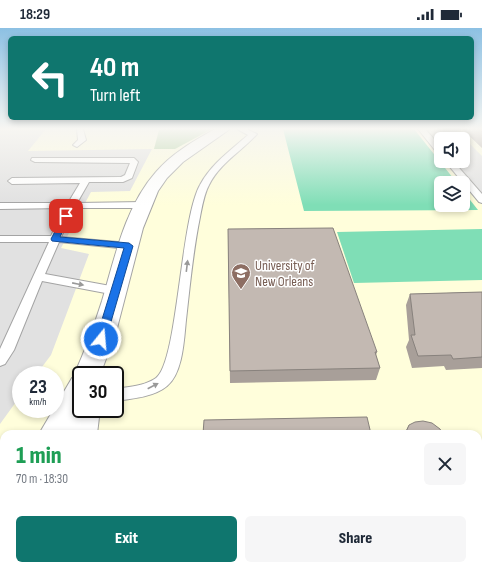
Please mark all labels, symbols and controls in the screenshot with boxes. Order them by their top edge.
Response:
text: 18:29 [20,5,50,24]
text: 40 m [90,51,139,84]
icon: left [24,52,76,104]
text: Turn left [90,85,141,106]
map controls [434,132,470,212]
button: sound [434,132,470,168]
button: layers [434,176,470,212]
pin [49,199,83,233]
icon: arrive [55,205,77,227]
place label: University of New Orleans [255,257,316,290]
one-way arrow [184,260,190,273]
school or university icon: University of New Orleans [230,262,252,290]
one-way arrow [71,281,84,287]
position arrow [80,318,122,360]
speed limit sign: 30 [72,366,124,418]
text: 23 [29,375,47,399]
one-way arrow [147,383,158,389]
text: km/h [29,396,47,408]
text: 1 min [16,441,62,470]
button: close [424,443,466,485]
text: 70 m · 18:30 [16,471,68,487]
button: Exit [16,516,237,562]
button: Share [245,516,466,562]

